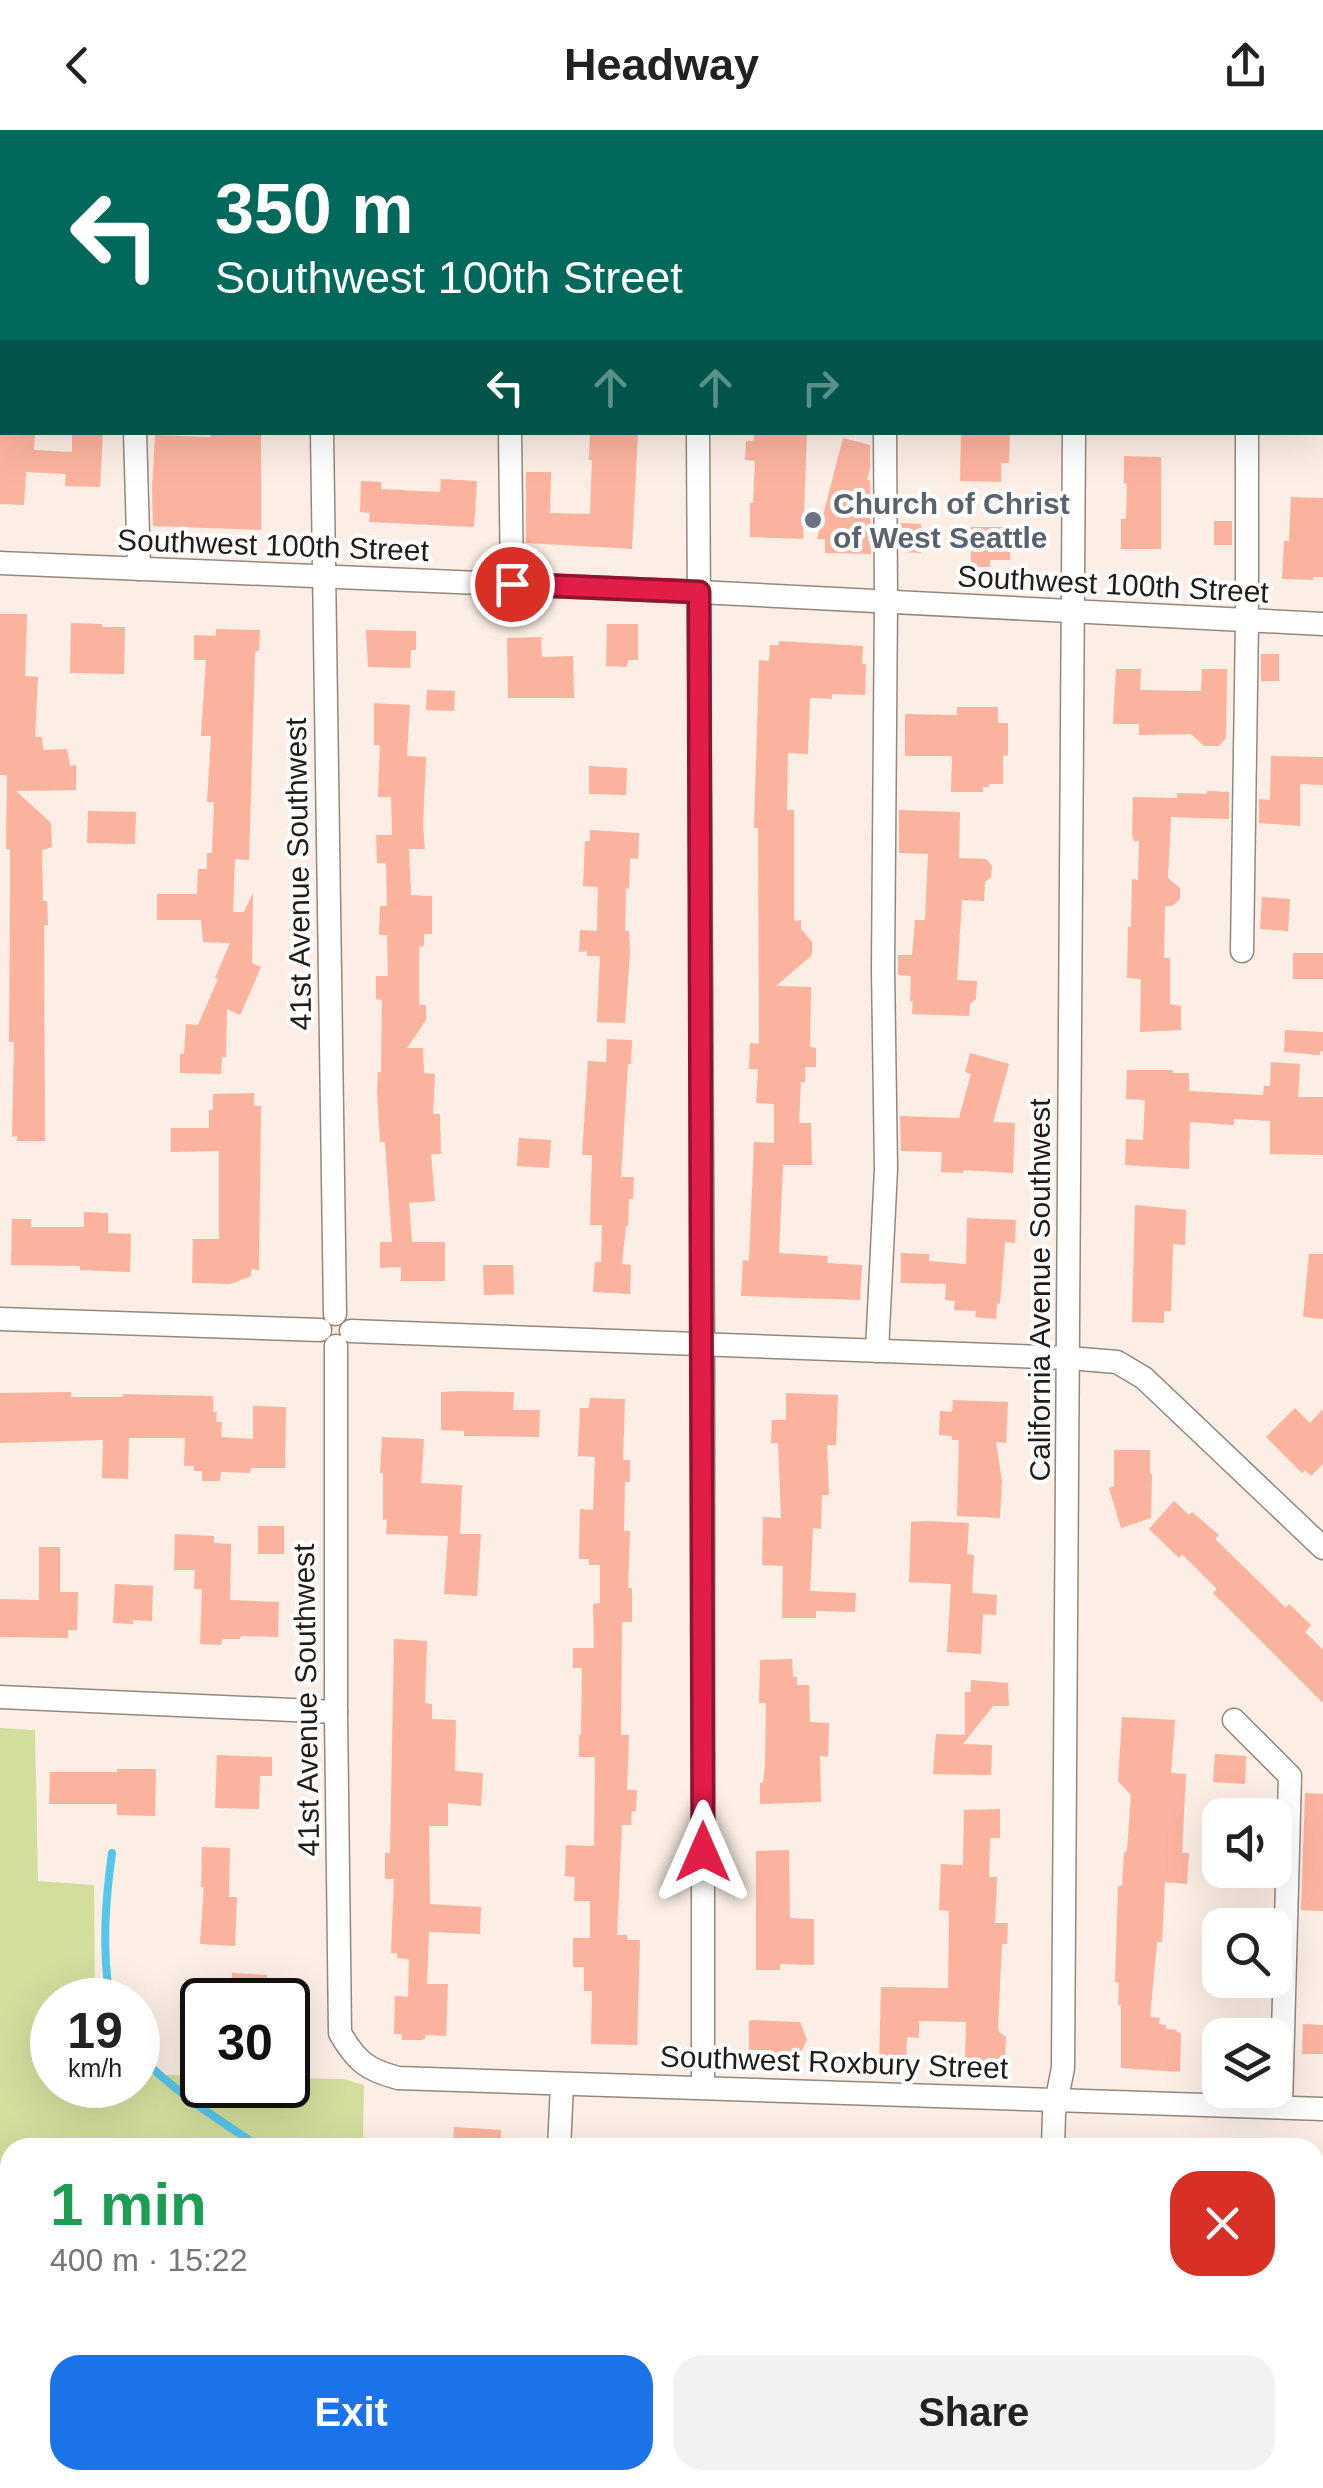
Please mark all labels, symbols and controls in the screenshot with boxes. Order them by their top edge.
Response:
icon: back [50,38,105,93]
icon: share [1218,38,1273,93]
text: Headway [564,39,759,90]
icon: left [50,170,180,300]
text: 350 m [215,170,413,248]
text: Southwest 100th Street [215,252,683,303]
icon: left [478,360,533,415]
icon: ahead [583,360,638,415]
icon: ahead [688,360,743,415]
icon: right [793,360,848,415]
place label: Church of Christ of West Seattle [833,487,1070,554]
marker: Church of Christ of West Seattle [802,509,824,531]
street label: Southwest 100th Street [117,523,430,567]
pin [470,542,555,627]
icon: arrive [485,557,540,612]
street label: Southwest 100th Street [956,559,1270,609]
street label: 41st Avenue Southwest [279,717,317,1031]
street label: California Avenue Southwest [1023,1098,1056,1482]
street label: 41st Avenue Southwest [287,1543,325,1857]
map controls [1202,1798,1292,2108]
button: sound [1202,1798,1292,1888]
position arrow [651,1800,755,1904]
button: search [1202,1908,1292,1998]
speed limit sign: 30 [180,1978,310,2108]
text: 19 [67,2003,123,2059]
button: layers [1202,2018,1292,2108]
street label: Southwest Roxbury Street [659,2039,1009,2085]
text: km/h [68,2054,122,2082]
text: 1 min [50,2171,207,2238]
button: close [1170,2171,1275,2276]
text: 400 m · 15:22 [50,2242,247,2278]
button: Exit [50,2355,653,2470]
button: Share [673,2355,1275,2470]

